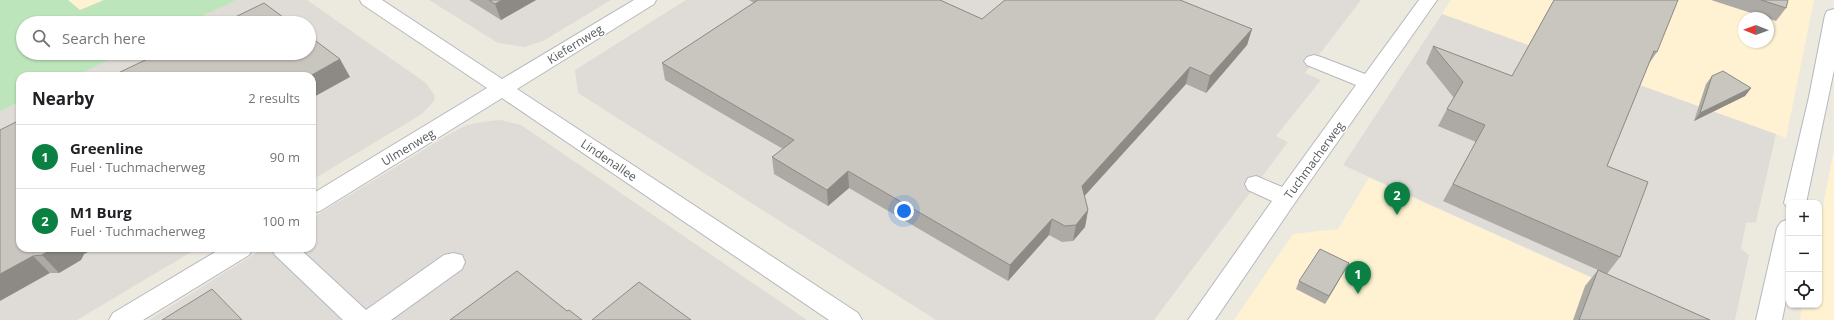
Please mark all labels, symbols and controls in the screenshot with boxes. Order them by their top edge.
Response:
north arrow [1738,12,1774,48]
search box [16,16,316,60]
street label: Kiefernweg [544,20,606,68]
icon: search [30,27,52,49]
text: Search here [62,28,146,48]
text: Nearby [32,87,94,110]
text: 2 results [248,89,300,107]
street label: Tuchmacherweg [1280,117,1348,202]
street label: Ulmenweg [378,124,438,170]
street label: Lindenallee [578,135,641,185]
text: Greenline [70,138,143,158]
text: 1 [41,148,49,166]
text: 90 m [270,148,300,166]
text: Fuel · Tuchmacherweg [70,158,205,176]
pin: 2 [1384,182,1410,215]
map controls [1786,200,1822,308]
button: + [1786,200,1822,236]
your location [894,201,914,221]
text: M1 Burg [70,202,132,222]
text: 2 [41,212,49,230]
text: 100 m [262,212,300,230]
text: Fuel · Tuchmacherweg [70,222,205,240]
button: − [1786,236,1822,272]
pin: 1 [1345,261,1371,294]
button: locate [1786,272,1822,308]

